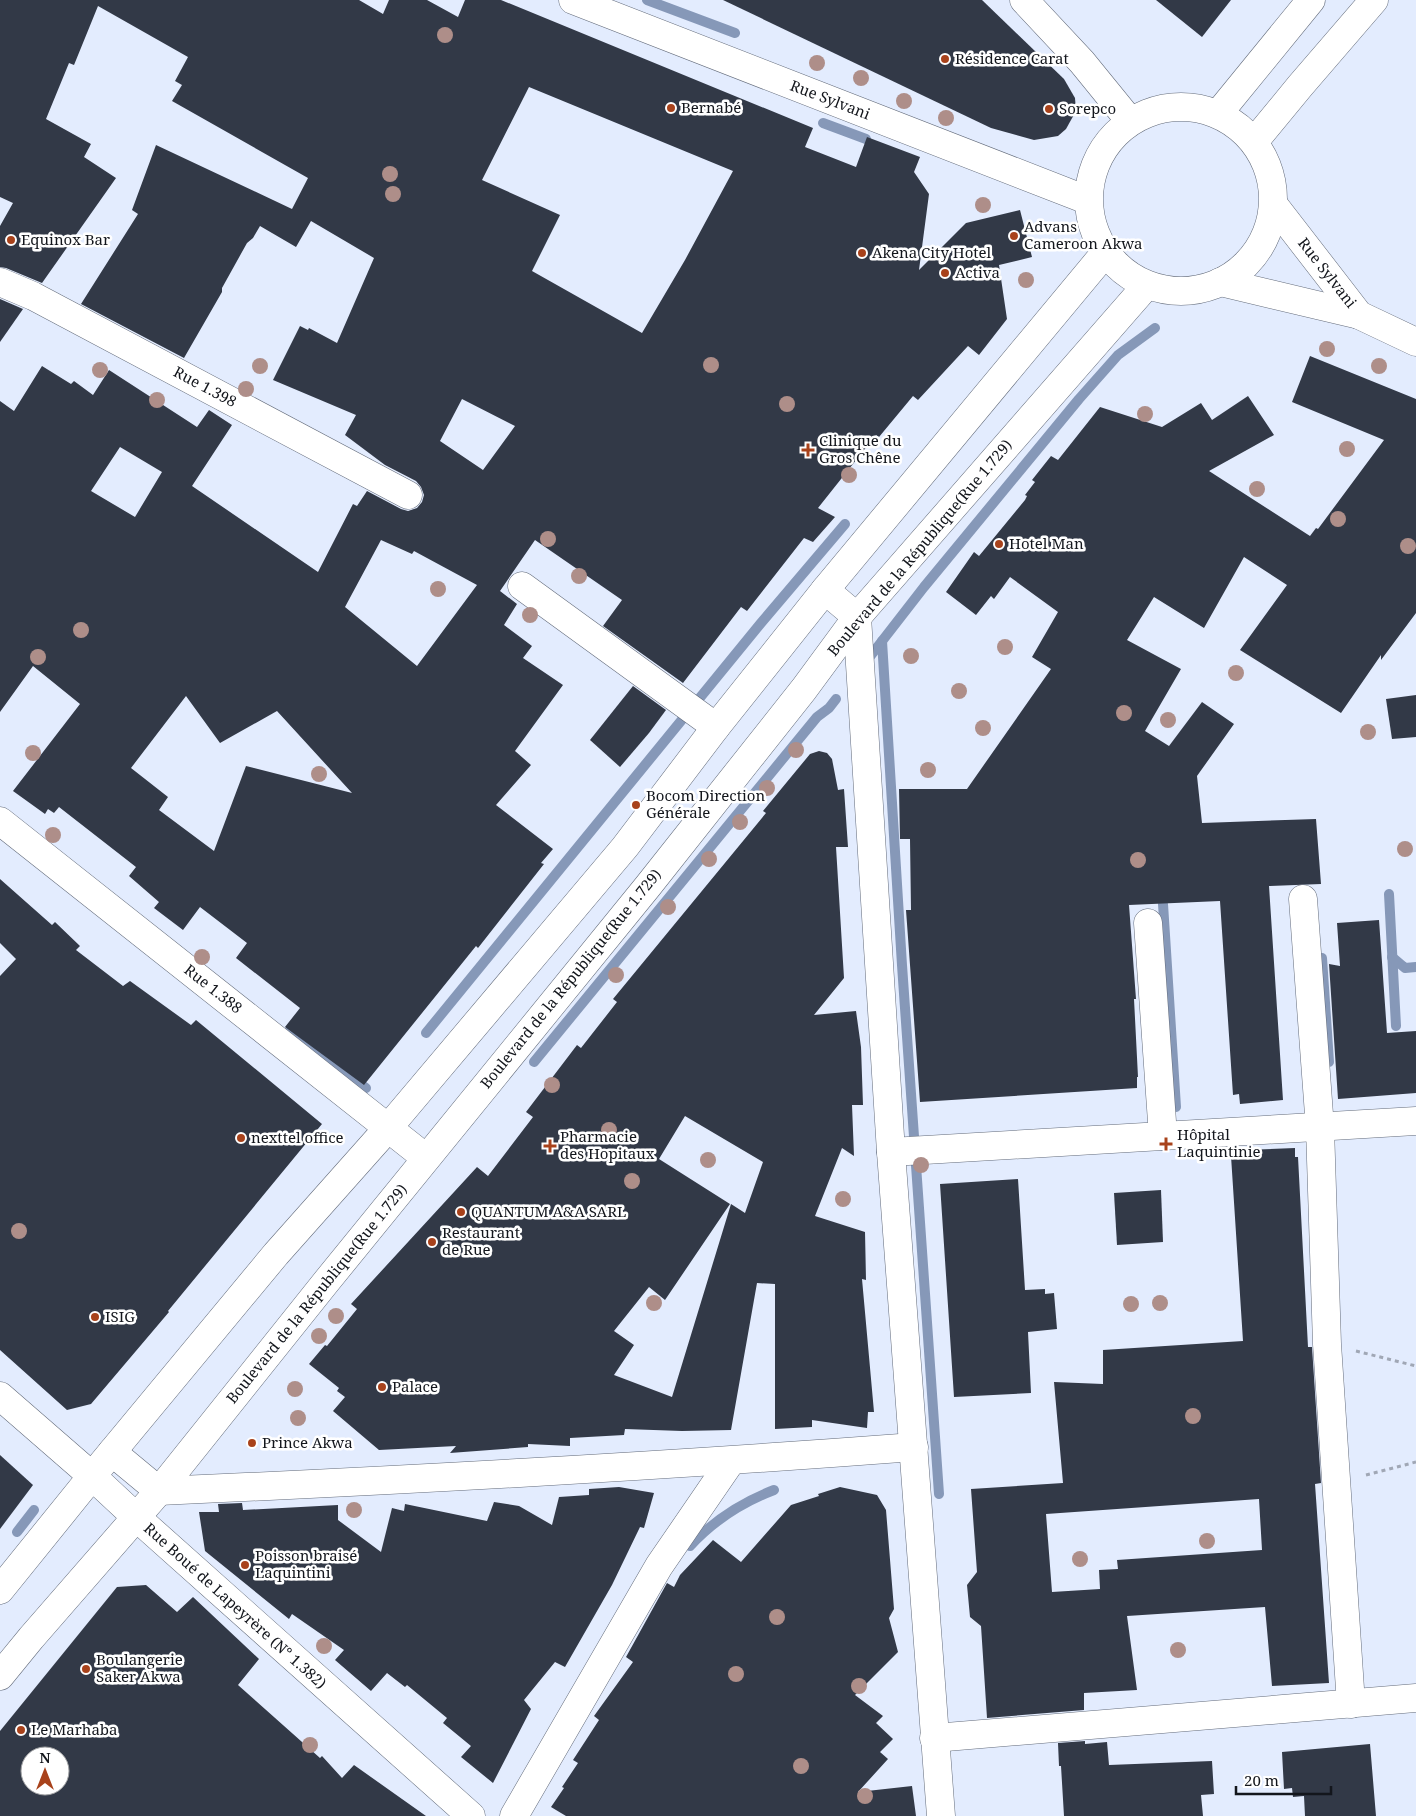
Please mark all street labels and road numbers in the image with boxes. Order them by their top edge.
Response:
street label: Rue Sylvani [788,75,873,124]
street label: Rue Sylvani [1294,233,1362,312]
street label: Rue 1.398 [170,361,240,411]
street label: Boulevard de la République(Rue 1.729) [823,435,1016,660]
street label: Boulevard de la République(Rue 1.729) [475,864,665,1092]
street label: Rue 1.388 [180,959,247,1017]
street label: Boulevard de la République(Rue 1.729) [221,1179,411,1407]
street label: Rue Boué de Lapeyrère (N° 1.382) [140,1518,331,1693]

